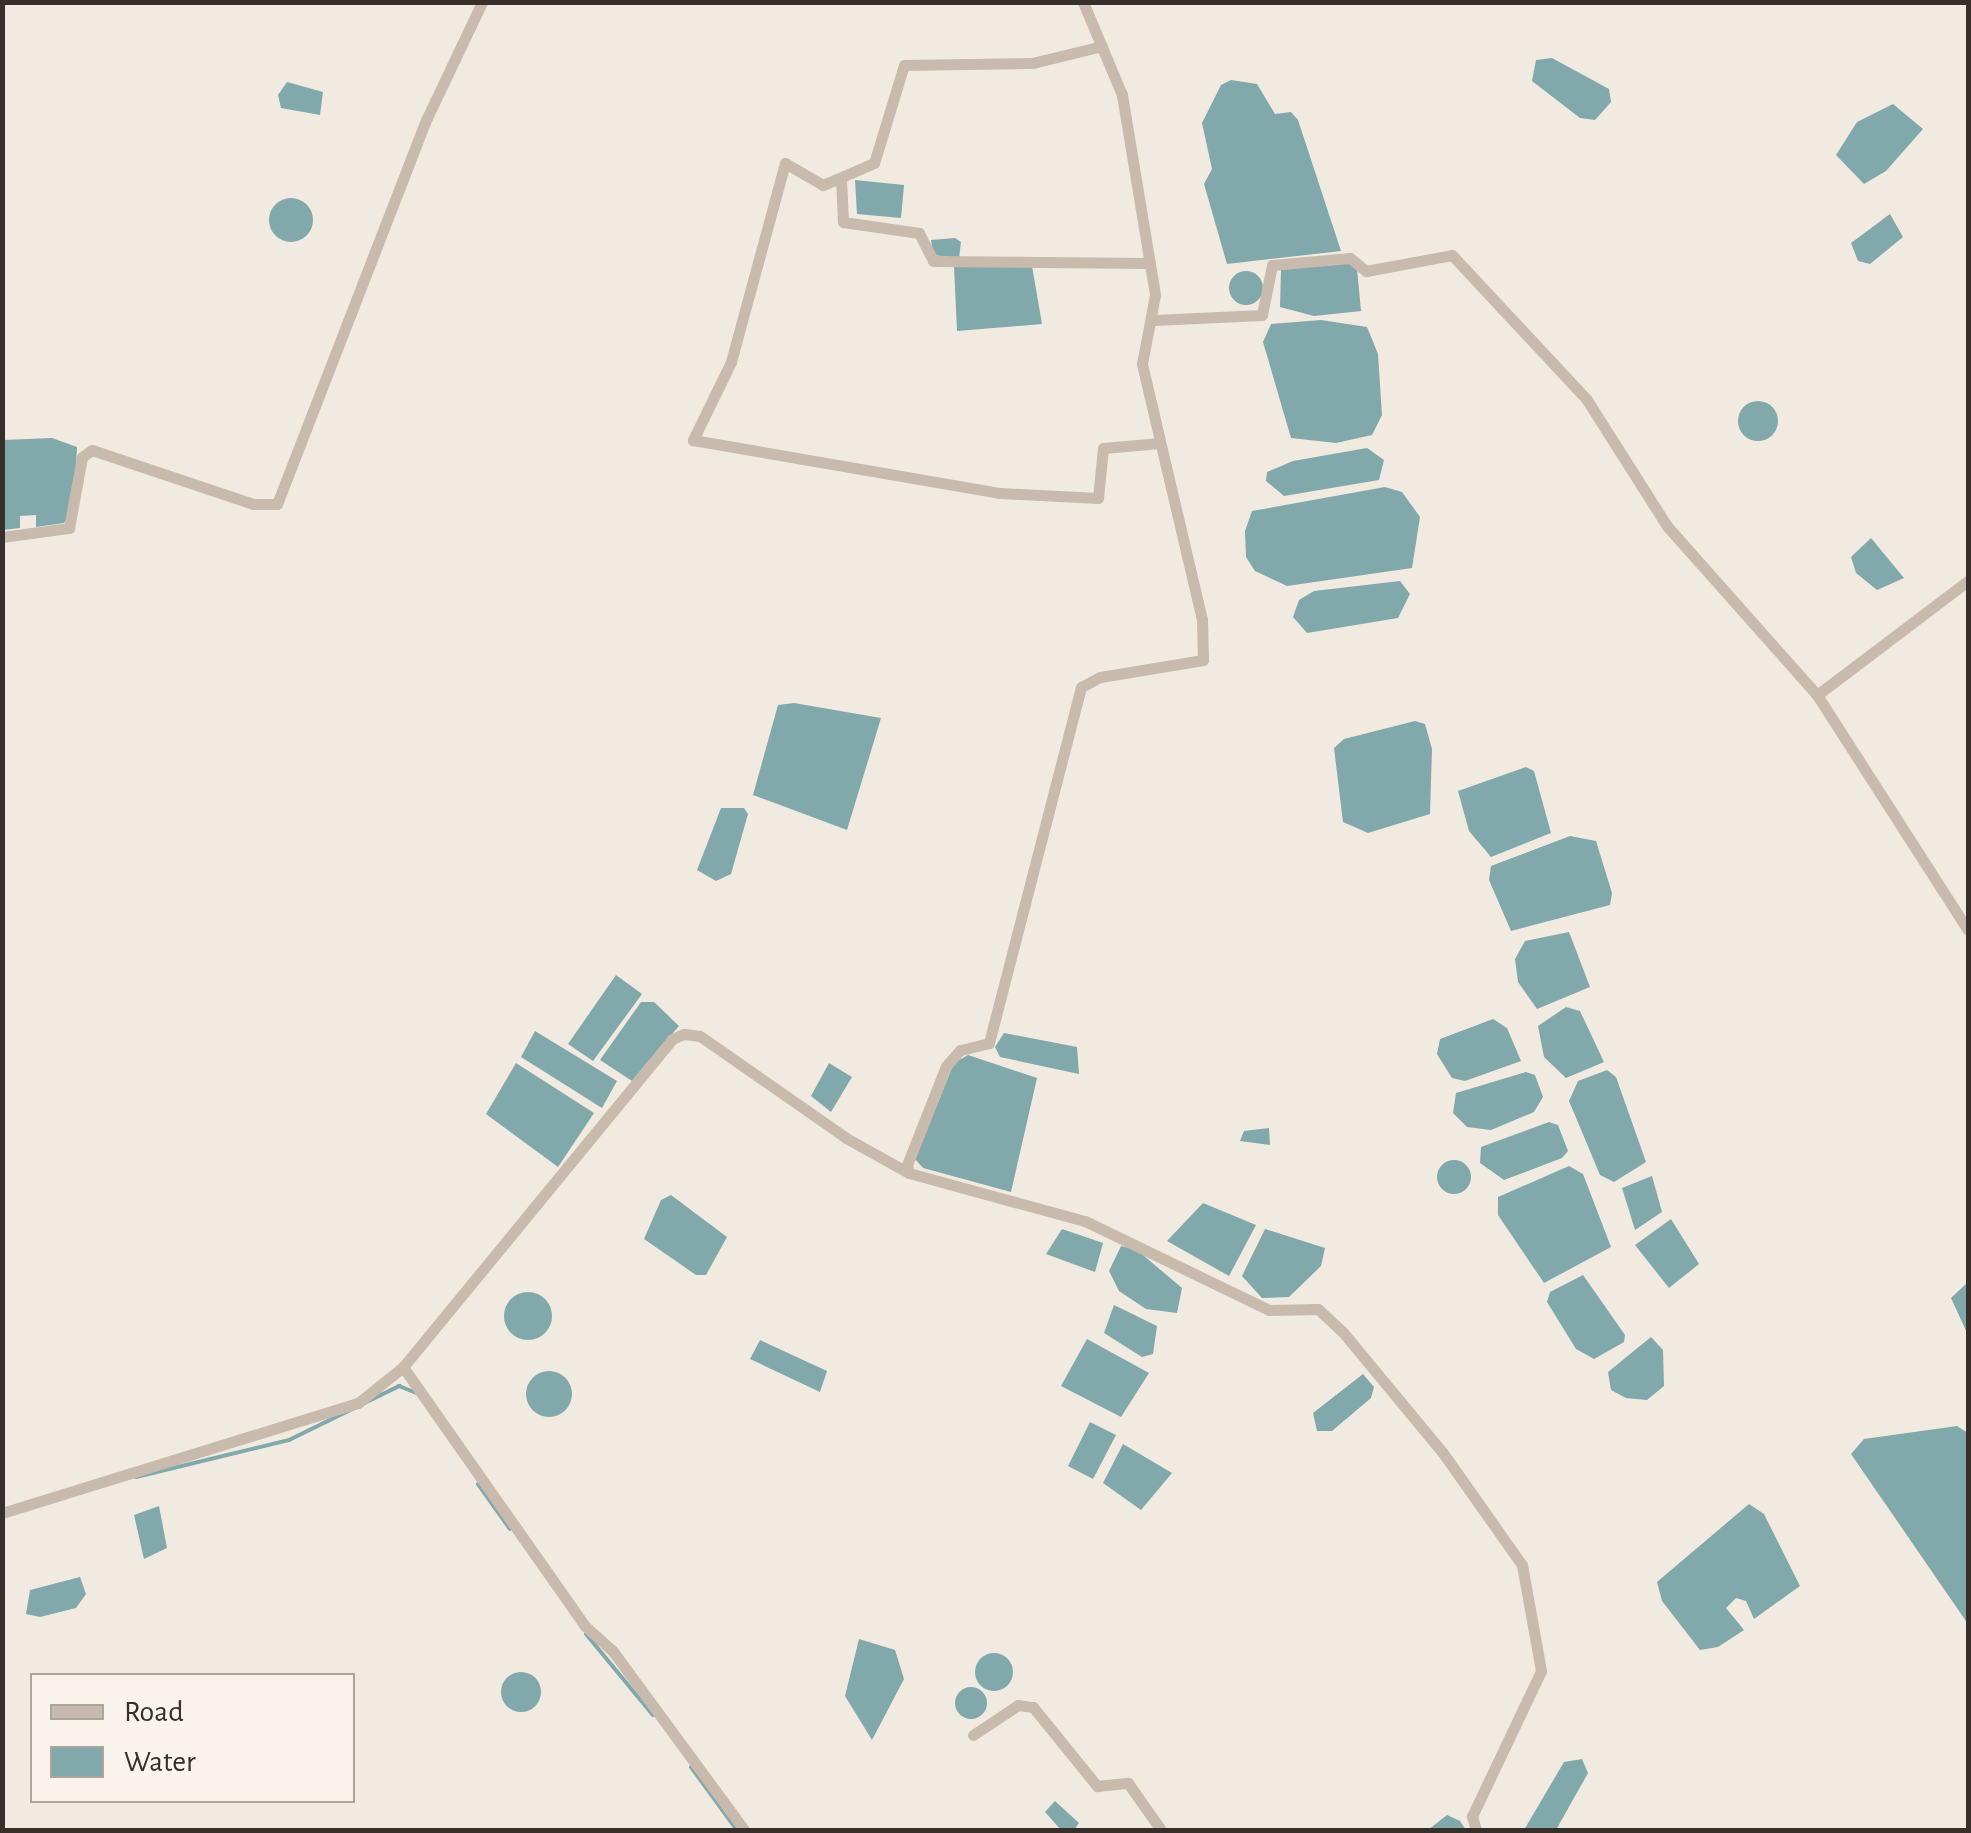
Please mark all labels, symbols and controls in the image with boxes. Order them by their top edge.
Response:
legend [30,1673,355,1803]
text: Road [124,1697,184,1727]
text: Water [124,1747,196,1777]

